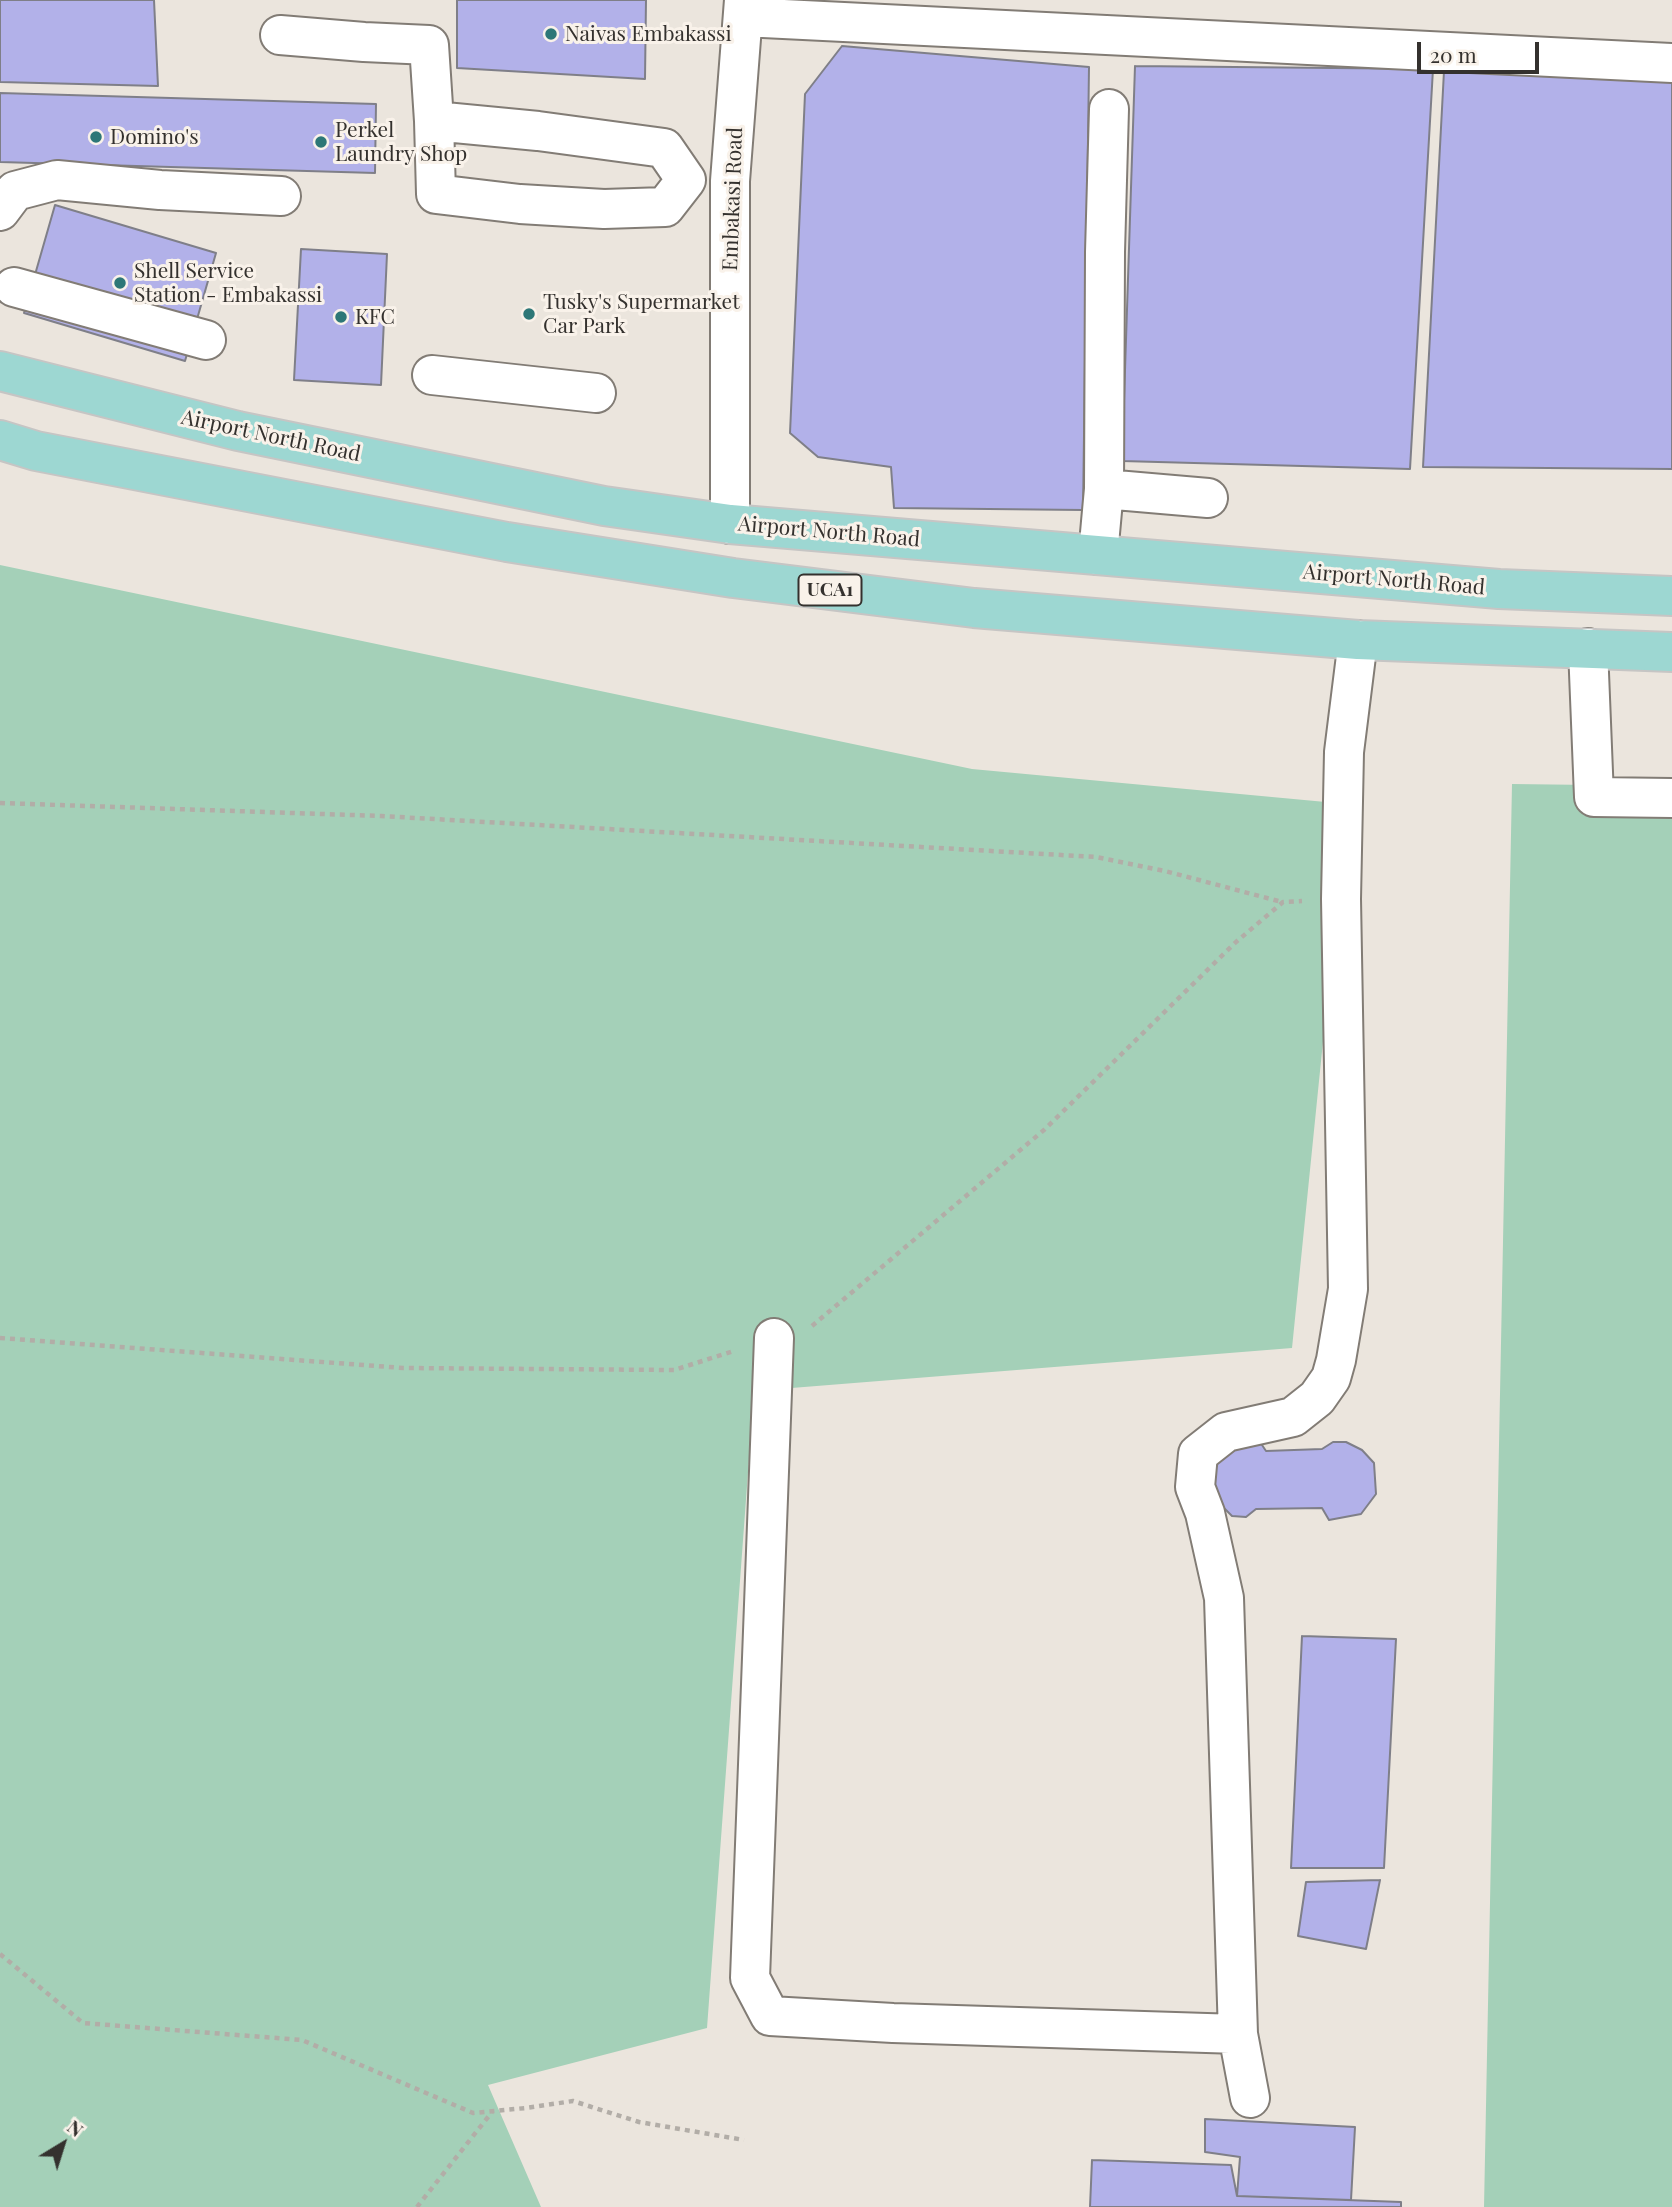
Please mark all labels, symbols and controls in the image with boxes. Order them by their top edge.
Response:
place label: Naivas Embakassi [565,21,732,47]
marker: Naivas Embakassi [543,26,559,42]
scale bar [1420,28,1542,72]
text: 20 m [1430,40,1477,68]
place label: Perkel Laundry Shop [335,117,467,167]
place label: Domino's [110,124,199,150]
street label: Embakasi Road [718,127,748,271]
marker: Domino's [88,129,104,145]
marker: Perkel Laundry Shop [313,134,329,150]
place label: Shell Service Station - Embakassi [134,258,322,308]
marker: Shell Service Station - Embakassi [112,275,128,291]
place label: Tusky's Supermarket Car Park [543,289,740,339]
place label: KFC [355,304,395,330]
marker: Tusky's Supermarket Car Park [521,306,537,322]
marker: KFC [333,309,349,325]
street label: Airport North Road [179,405,363,467]
street label: Airport North Road [737,511,921,553]
street label: Airport North Road [1302,559,1486,601]
road number: UCA1 [798,575,862,606]
north arrow [28,2109,98,2179]
text: N [63,2113,89,2142]

